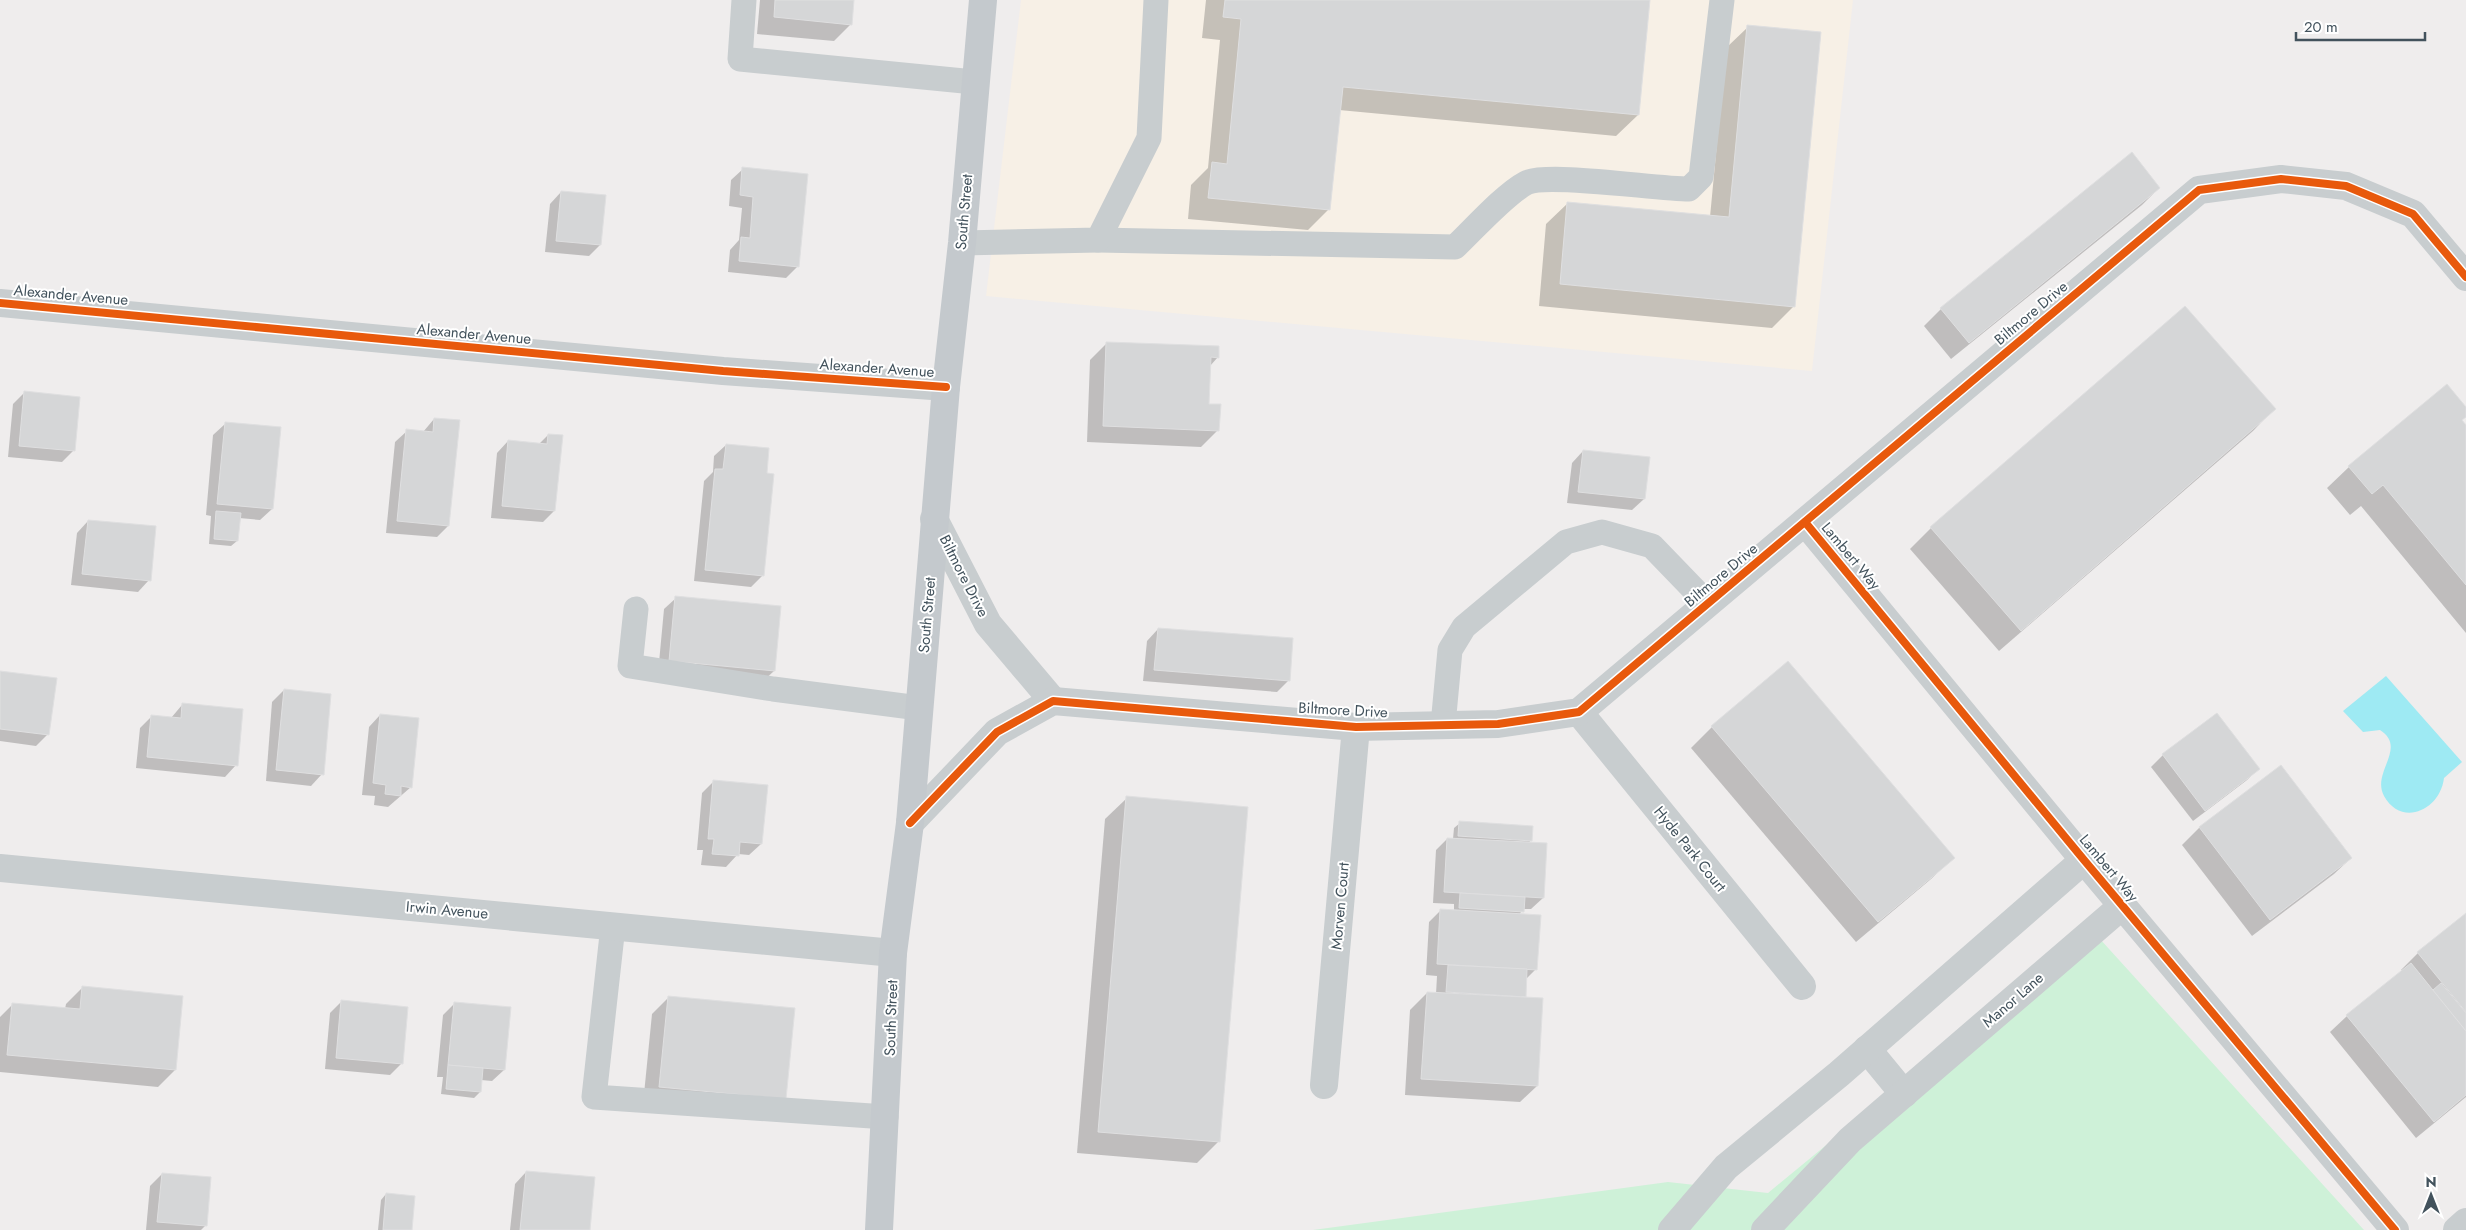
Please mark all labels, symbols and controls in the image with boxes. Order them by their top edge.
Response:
scale bar [2296,10,2425,42]
text: 20 m [2304,16,2338,38]
street label: South Street [950,173,978,251]
street label: Biltmore Drive [1990,276,2073,350]
street label: Alexander Avenue [13,279,129,311]
street label: Alexander Avenue [416,318,532,350]
street label: Alexander Avenue [819,353,935,383]
street label: Lambert Way [1816,517,1886,595]
street label: Biltmore Drive [934,531,994,621]
street label: Biltmore Drive [1680,538,1763,612]
street label: South Street [913,576,941,654]
street label: Biltmore Drive [1298,697,1389,723]
street label: Hyde Park Court [1649,802,1732,897]
street label: Lambert Way [2074,829,2144,907]
street label: Morven Court [1325,861,1355,951]
street label: Irwin Avenue [405,895,489,925]
street label: Manor Lane [1978,967,2049,1033]
street label: South Street [879,979,903,1056]
north arrow [2406,1170,2456,1220]
text: N [2425,1172,2437,1192]

